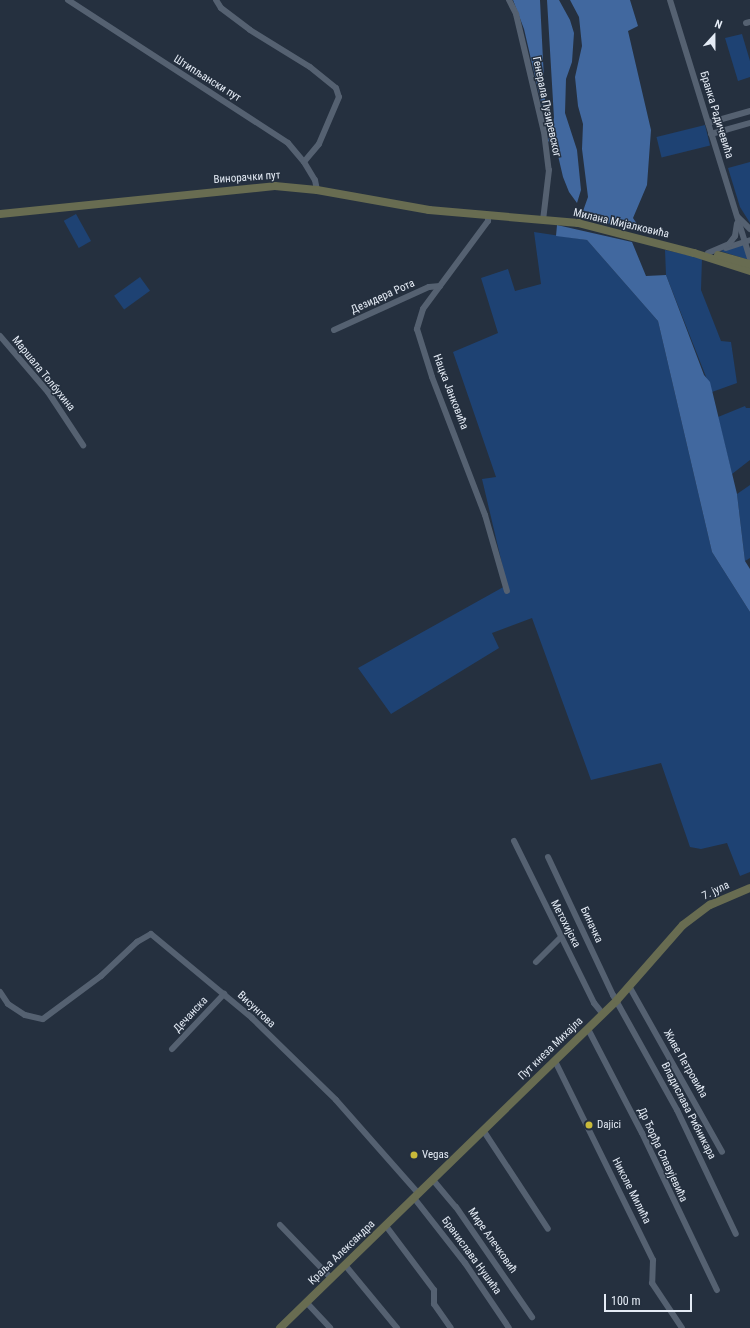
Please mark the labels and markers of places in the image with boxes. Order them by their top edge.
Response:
place label: Dajici [597,1118,621,1132]
marker: Dajici [584,1120,594,1130]
place label: Vegas [422,1148,449,1162]
marker: Vegas [409,1150,419,1160]

